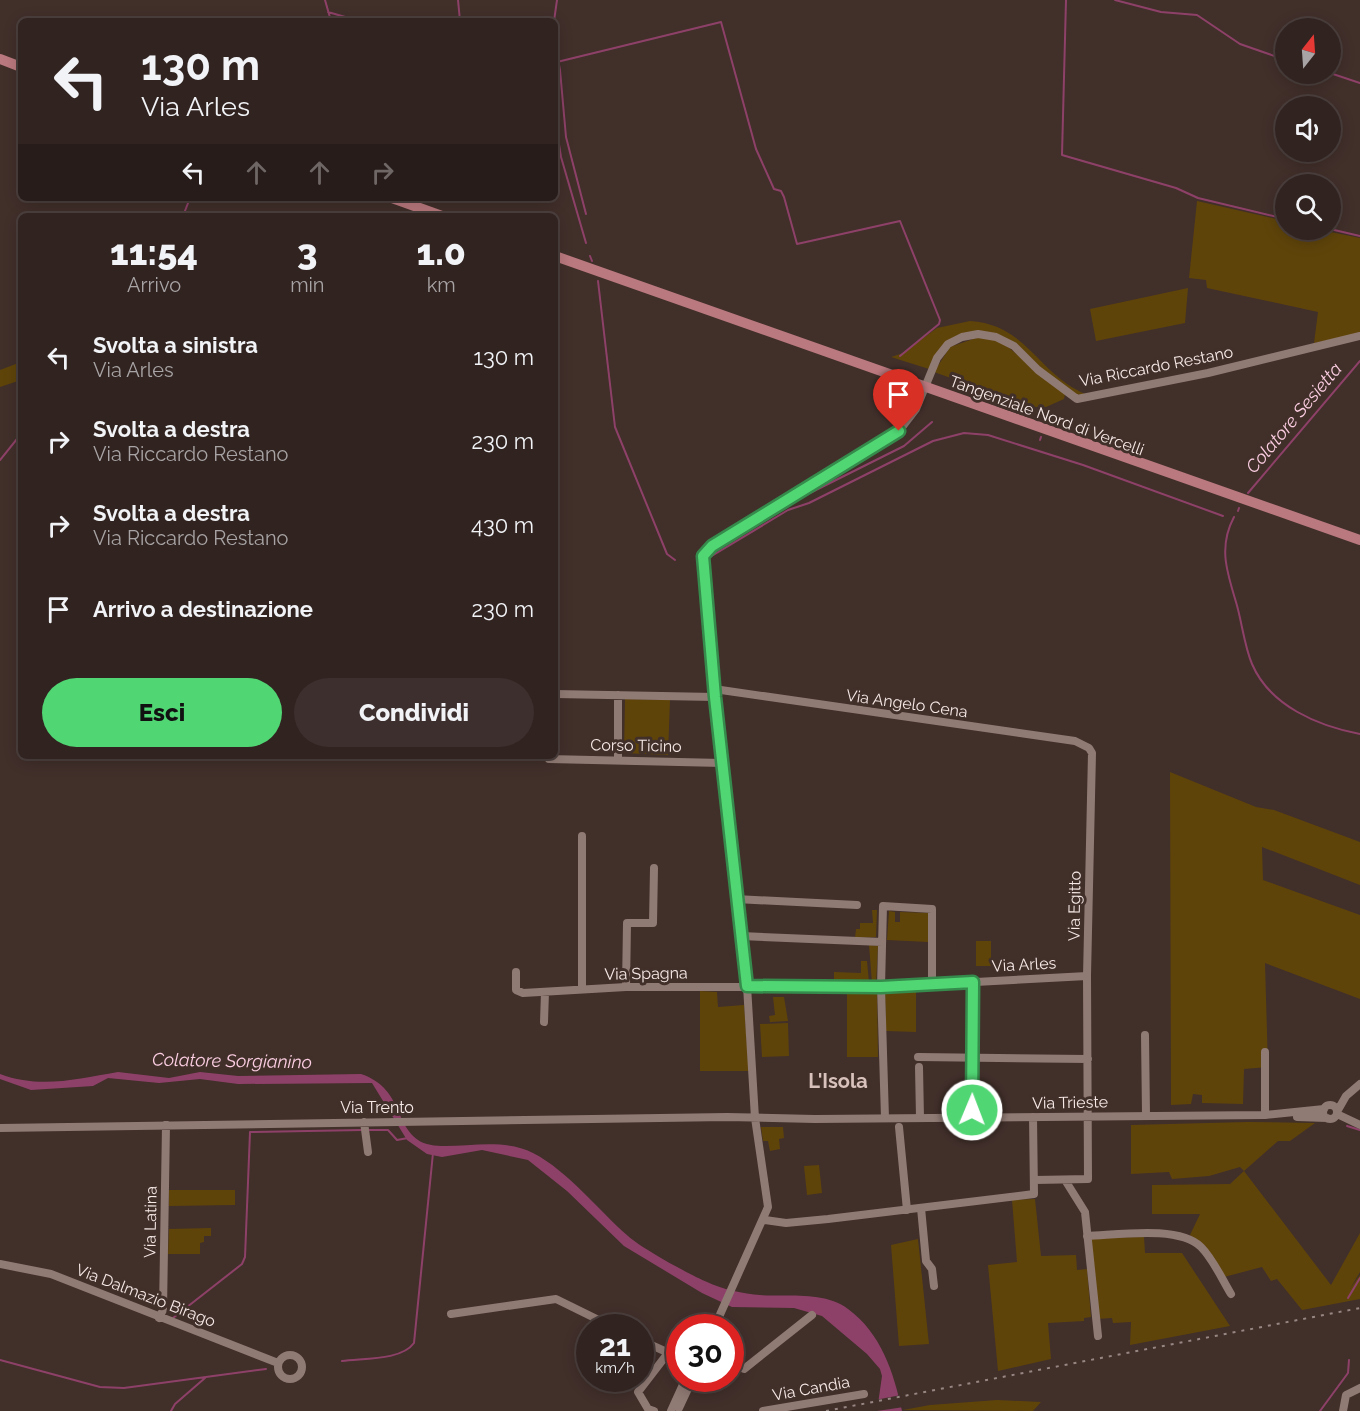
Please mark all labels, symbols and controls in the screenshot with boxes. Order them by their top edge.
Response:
north arrow [1275,18,1341,84]
map controls [1275,18,1341,240]
text: 130 m [141,41,260,90]
icon: left [42,42,120,120]
text: Via Arles [141,91,250,122]
button: sound [1275,96,1341,162]
icon: left [177,156,210,189]
icon: ahead [240,156,273,189]
icon: ahead [303,156,336,189]
icon: right [366,156,399,189]
button: search [1275,174,1341,240]
text: 11:54 [110,231,198,273]
text: 3 [297,231,318,273]
text: 1.0 [417,231,466,273]
text: Arrivo [127,273,181,297]
text: min [290,273,325,297]
text: km [427,273,456,297]
text: Svolta a sinistra [93,332,258,358]
icon: left [42,341,75,374]
street label: Via Riccardo Restano [1078,342,1235,391]
text: 130 m [474,344,534,370]
text: Via Arles [93,358,174,382]
water label: Colatore Sesietta [1241,358,1346,477]
pin [873,369,924,431]
street label: Tangenziale Nord di Vercelli [947,371,1147,460]
icon: arrive [882,378,915,411]
text: Svolta a destra [93,416,250,442]
icon: right [42,425,75,458]
text: 230 m [471,428,534,454]
text: Via Riccardo Restano [93,442,289,466]
text: Svolta a destra [93,500,250,526]
icon: right [42,509,75,542]
text: 430 m [471,512,534,538]
text: Via Riccardo Restano [93,526,289,550]
icon: arrive [42,593,75,626]
text: Arrivo a destinazione [93,596,313,622]
text: 230 m [471,596,534,622]
button: Esci [42,678,282,747]
button: Condividi [294,678,534,747]
street label: Via Angelo Cena [845,686,969,721]
street label: Corso Ticino [590,735,682,756]
street label: Via Egitto [1064,871,1085,941]
street label: Via Arles [991,953,1057,976]
street label: Via Spagna [604,963,688,984]
water label: Colatore Sorgianino [152,1049,312,1072]
district label: L'Isola [808,1069,868,1093]
position arrow [940,1078,1004,1142]
street label: Via Trieste [1032,1092,1108,1113]
street label: Via Trento [340,1098,414,1117]
street label: Via Latina [140,1186,161,1258]
street label: Via Dalmazio Birago [73,1260,218,1331]
speed limit sign: 30 [666,1314,744,1392]
text: 21 [599,1328,631,1363]
text: km/h [595,1359,635,1377]
street label: Via Candia [771,1372,851,1405]

